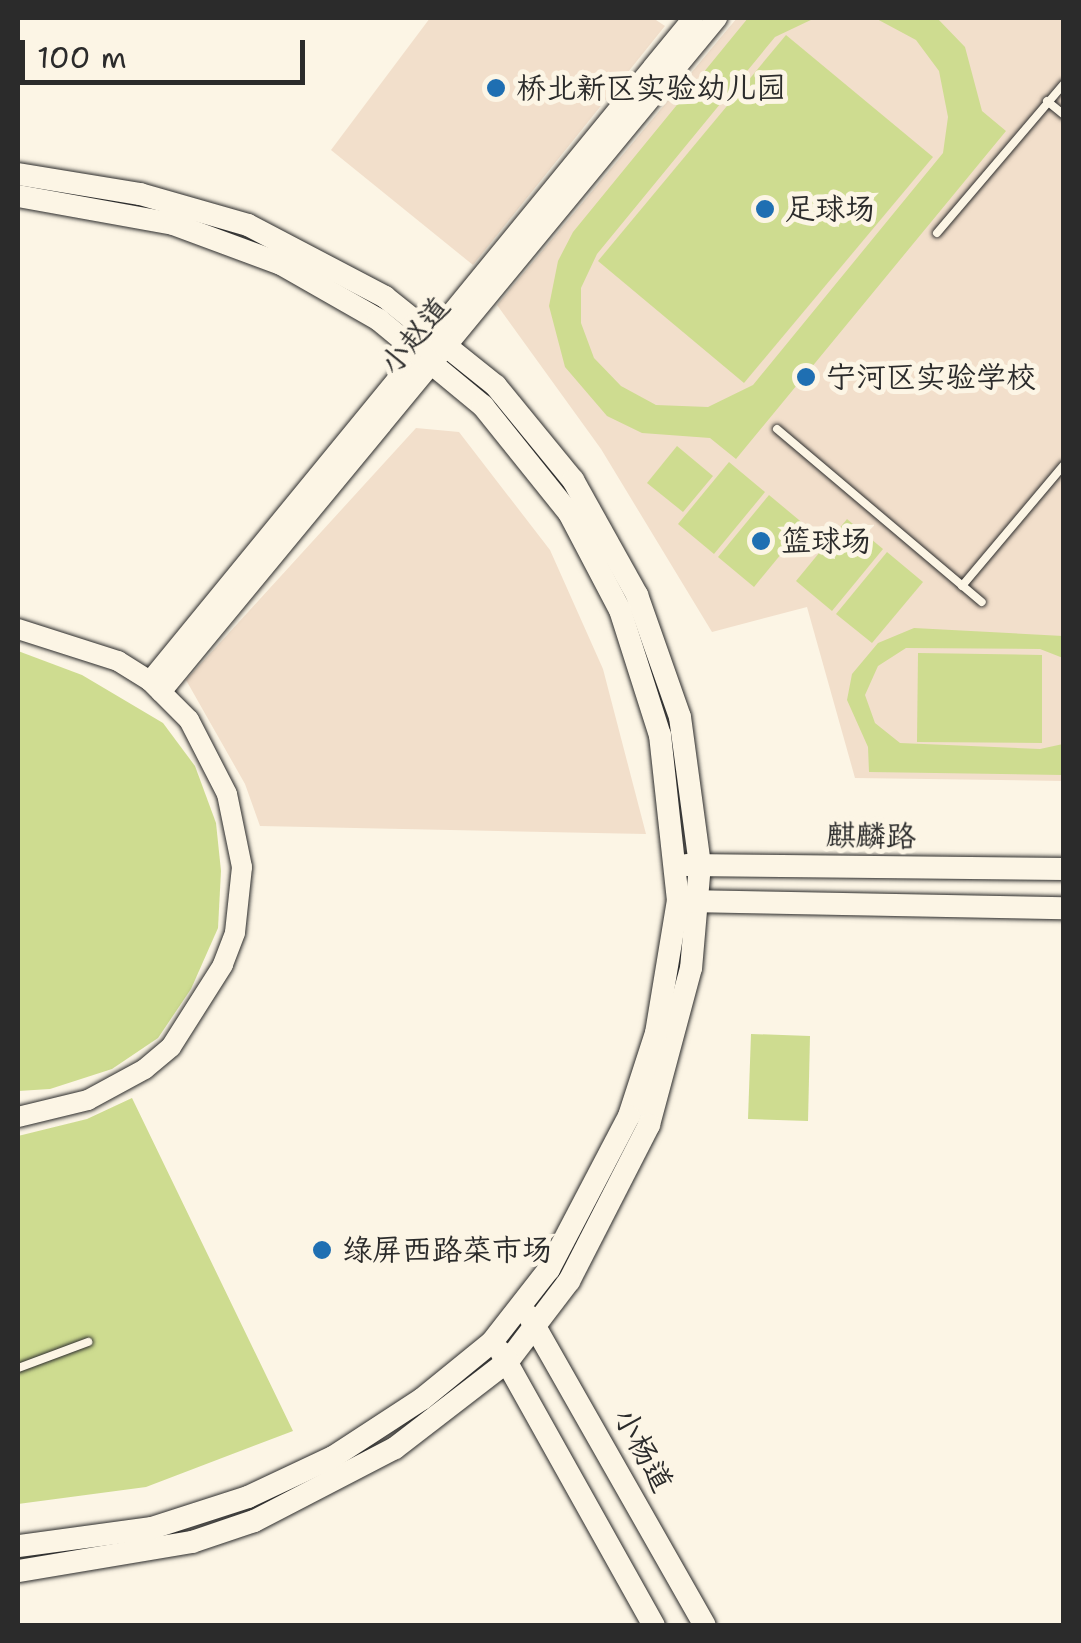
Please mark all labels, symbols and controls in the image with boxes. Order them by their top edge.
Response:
scale bar [25,20,310,82]
text: 100 m [37,37,127,78]
place label: 桥北新区实验幼儿园 [516,70,786,106]
marker: 桥北新区实验幼儿园 [485,77,507,99]
place label: 足球场 [785,191,875,227]
marker: 足球场 [754,198,776,220]
street label: 小赵道 [373,290,457,382]
place label: 宁河区实验学校 [826,359,1036,395]
marker: 宁河区实验学校 [795,366,817,388]
place label: 篮球场 [781,523,871,559]
marker: 篮球场 [750,530,772,552]
street label: 麒麟路 [826,817,916,855]
place label: 绿屏西路菜市场 [342,1232,552,1268]
marker: 绿屏西路菜市场 [311,1239,333,1261]
street label: 小杨道 [605,1402,681,1498]

